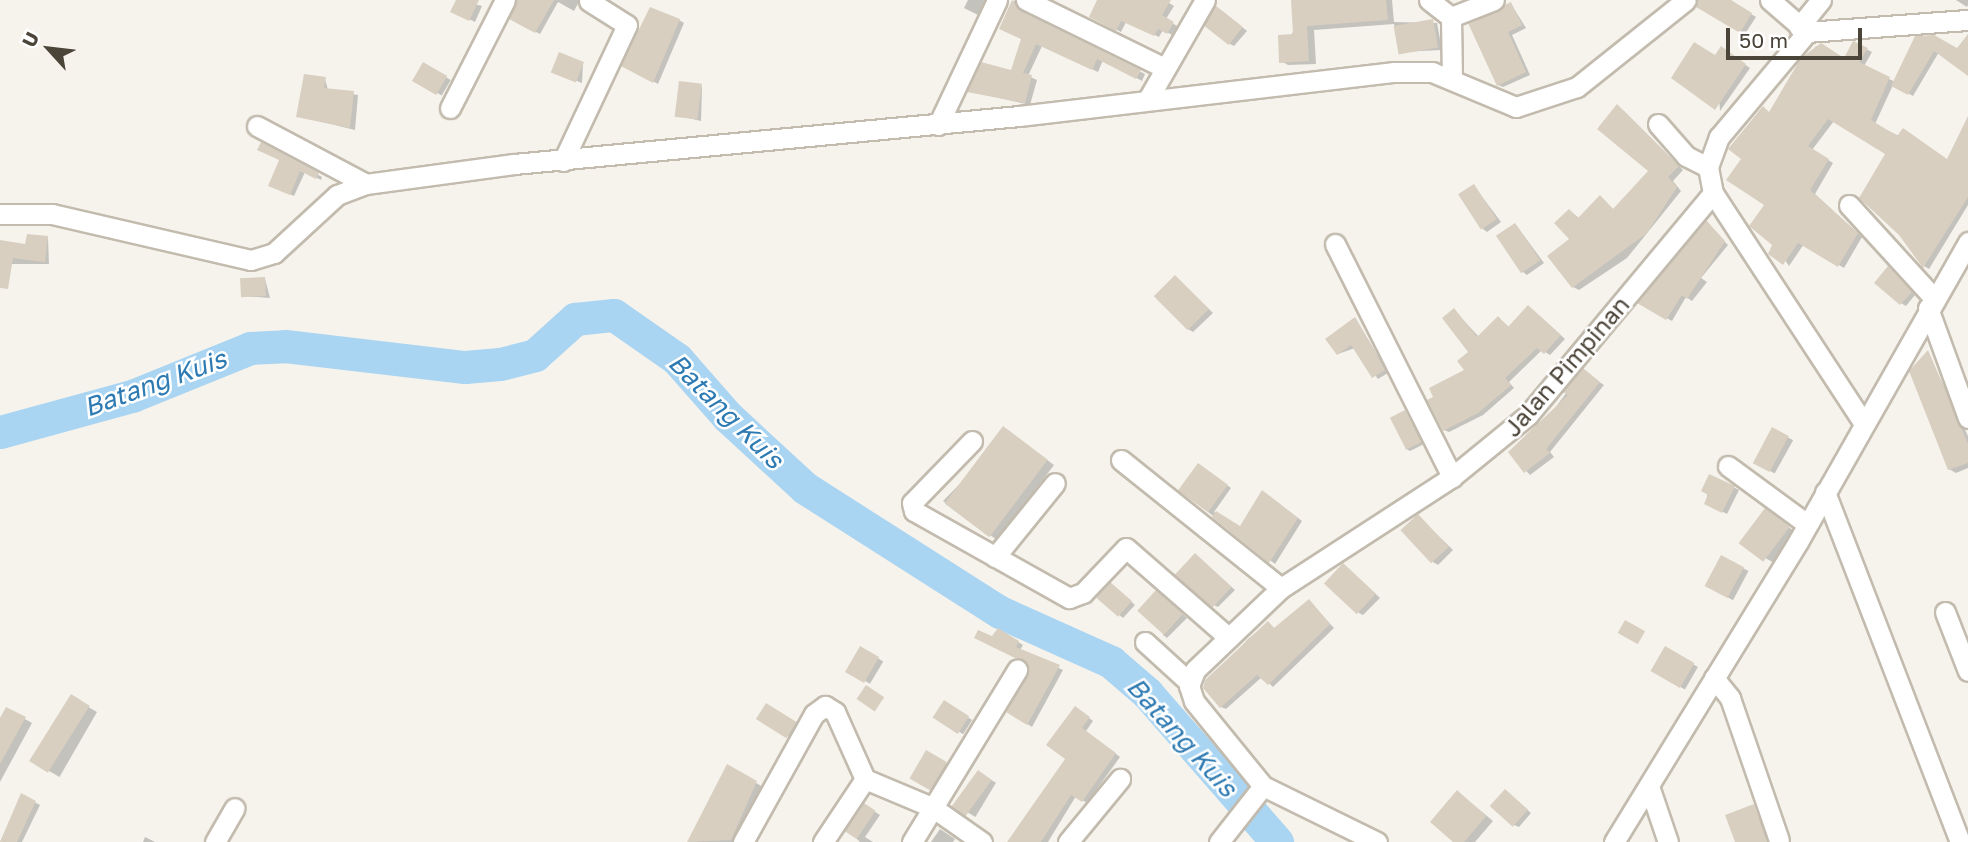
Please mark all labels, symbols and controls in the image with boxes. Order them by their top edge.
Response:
north arrow [14,14,84,84]
scale bar [1730,14,1867,58]
text: 50 m [1739,27,1788,53]
text: U [16,28,43,51]
street label: Jalan Pimpinan [1497,290,1635,442]
water label: Batang Kuis [80,343,230,423]
water label: Batang Kuis [662,347,790,475]
water label: Batang Kuis [1120,671,1244,803]

